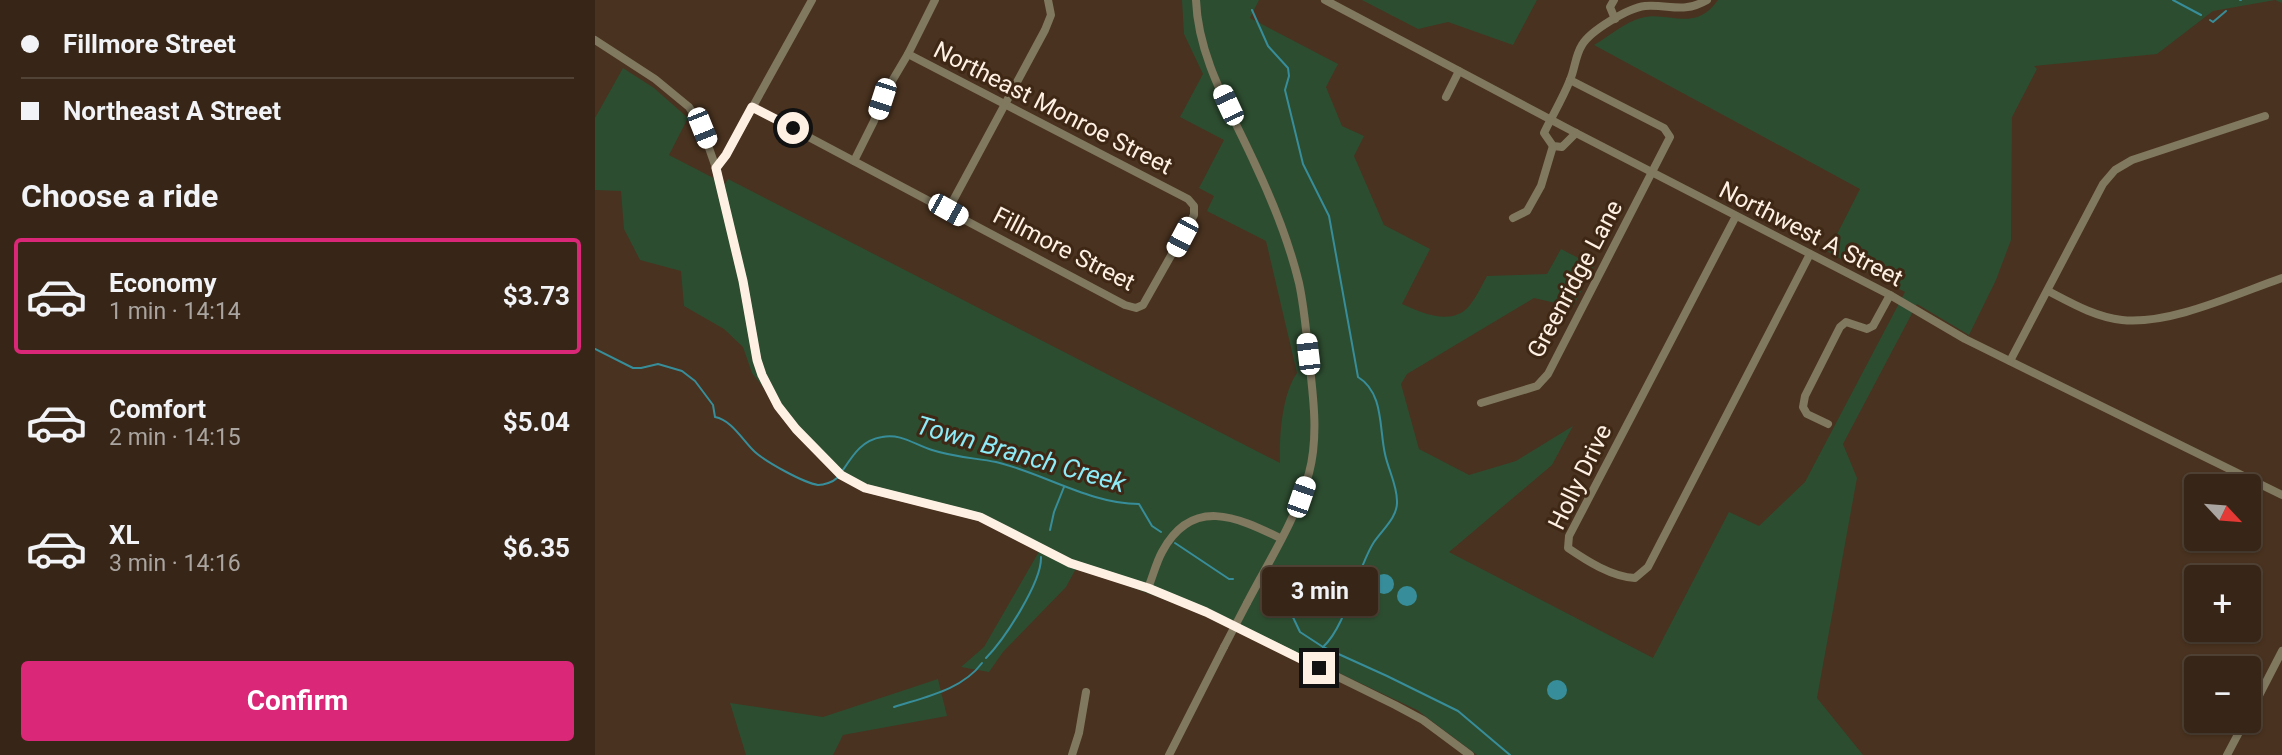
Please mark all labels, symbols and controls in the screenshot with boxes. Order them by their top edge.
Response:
text: Fillmore Street [63,29,236,59]
street label: Northeast Monroe Street [929,36,1177,180]
car [866,76,899,122]
car [1210,82,1247,128]
text: Northeast A Street [63,96,281,126]
car [685,105,720,151]
route start [777,112,809,144]
street label: Northwest A Street [1714,176,1908,293]
text: Choose a ride [21,177,218,215]
car [925,191,972,229]
street label: Greenridge Lane [1522,195,1628,363]
street label: Fillmore Street [988,201,1140,297]
car [1163,214,1202,260]
icon: car [25,265,88,328]
text: Economy [109,268,216,298]
text: $3.73 [503,281,570,311]
text: 1 min · 14:14 [109,298,241,325]
car [1296,332,1321,376]
icon: car [25,391,88,454]
text: Comfort [109,394,206,424]
text: $5.04 [503,407,570,437]
water label: Town Branch Creek [913,410,1130,499]
street label: Holly Drive [1542,420,1618,534]
text: 2 min · 14:15 [109,424,241,451]
car [1285,474,1318,520]
north arrow [2184,474,2261,551]
map controls [2184,474,2261,733]
icon: car [25,517,88,580]
text: XL [109,520,140,550]
text: $6.35 [503,533,570,563]
text: 3 min · 14:16 [109,550,241,577]
button: + [2184,565,2261,642]
callout: 3 min [1261,566,1377,616]
text: 3 min [1291,578,1349,605]
route end [1303,652,1335,684]
button: − [2184,656,2261,733]
button: Confirm [21,661,574,741]

